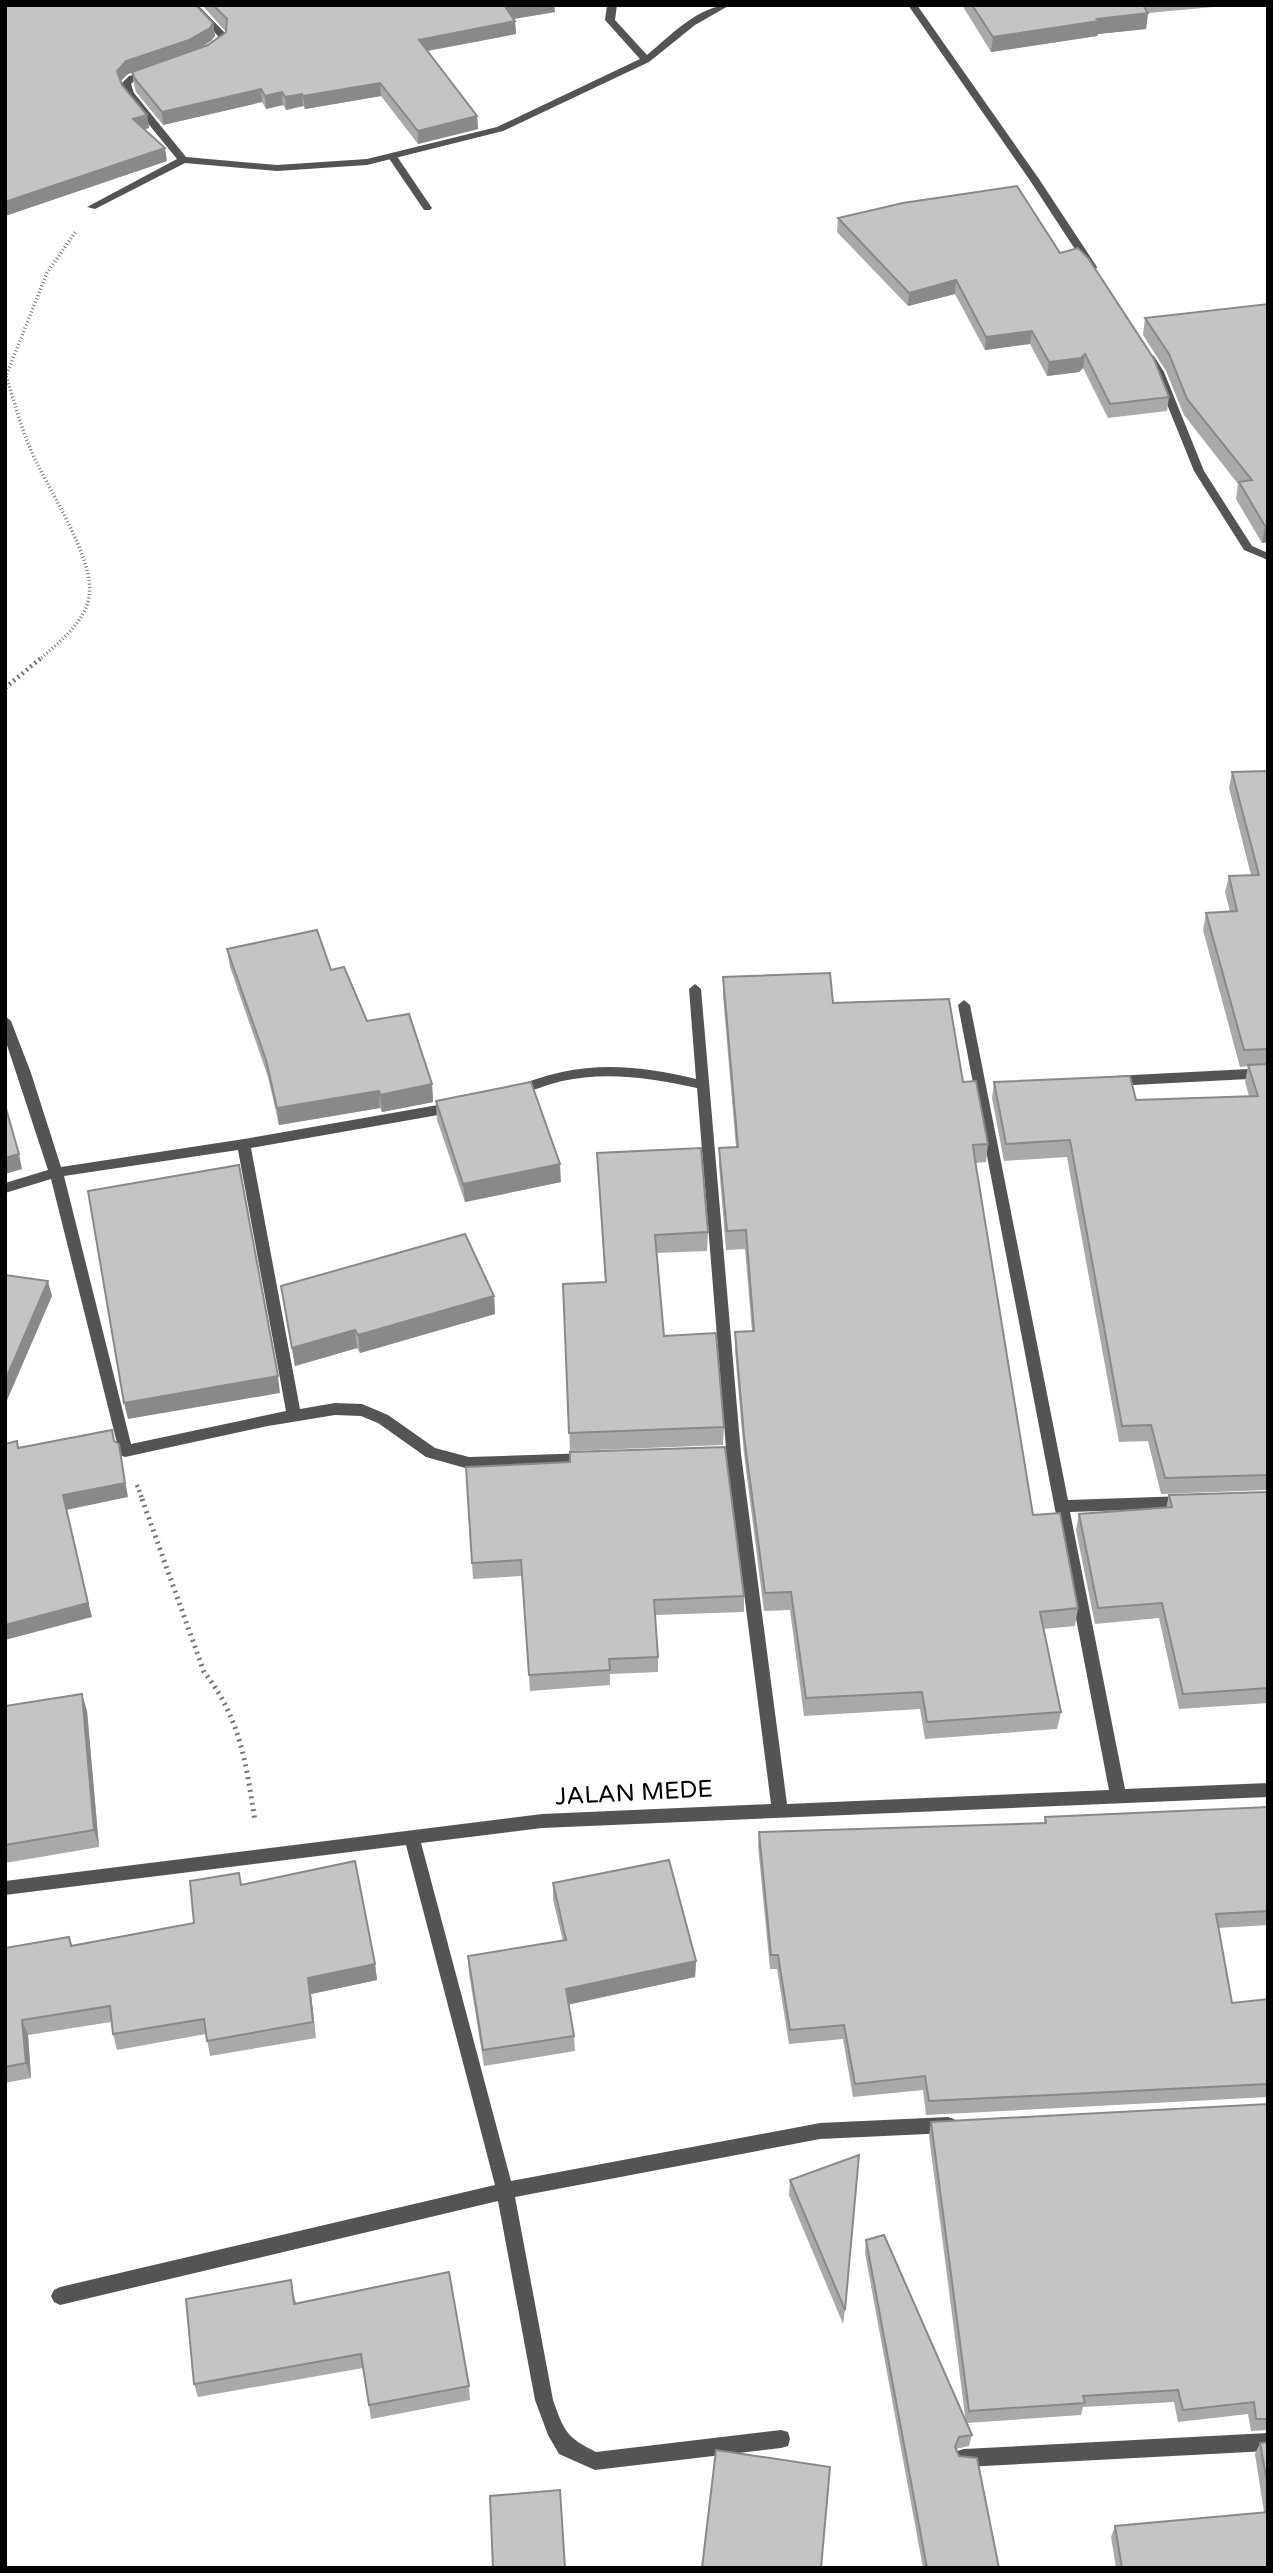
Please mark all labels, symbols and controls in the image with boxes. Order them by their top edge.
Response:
street label: JALAN MEDE [555,1774,713,1812]

